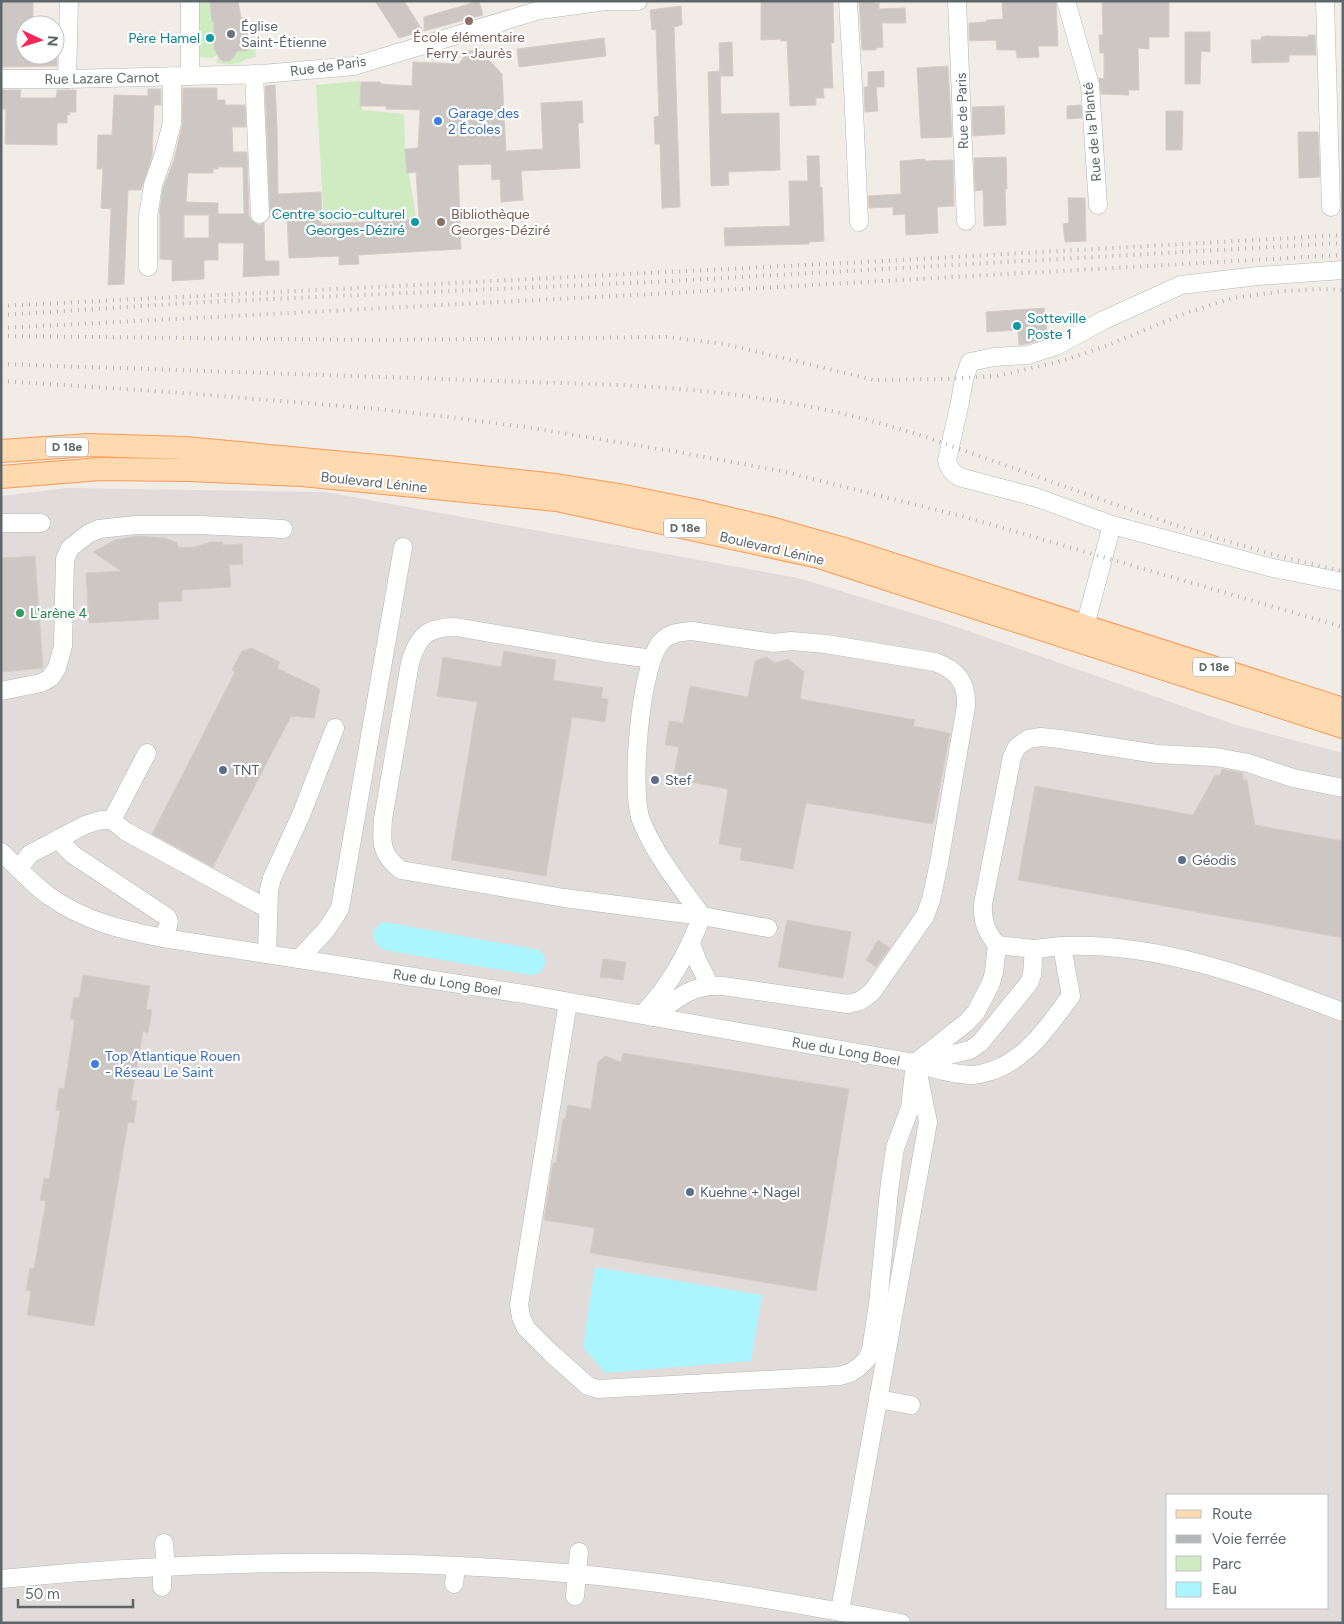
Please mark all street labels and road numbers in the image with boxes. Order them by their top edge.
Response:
street label: Rue de Paris [289,53,367,80]
street label: Rue Lazare Carnot [44,69,160,88]
street label: Rue de Paris [953,72,972,150]
street label: Rue de la Planté [1080,81,1105,182]
road number: D 18e [46,438,88,457]
street label: Boulevard Lénine [320,468,428,497]
road number: D 18e [664,518,706,538]
street label: Boulevard Lénine [718,528,826,569]
road number: D 18e [1193,658,1235,676]
street label: Rue du Long Boel [392,966,502,999]
street label: Rue du Long Boel [791,1034,901,1069]

